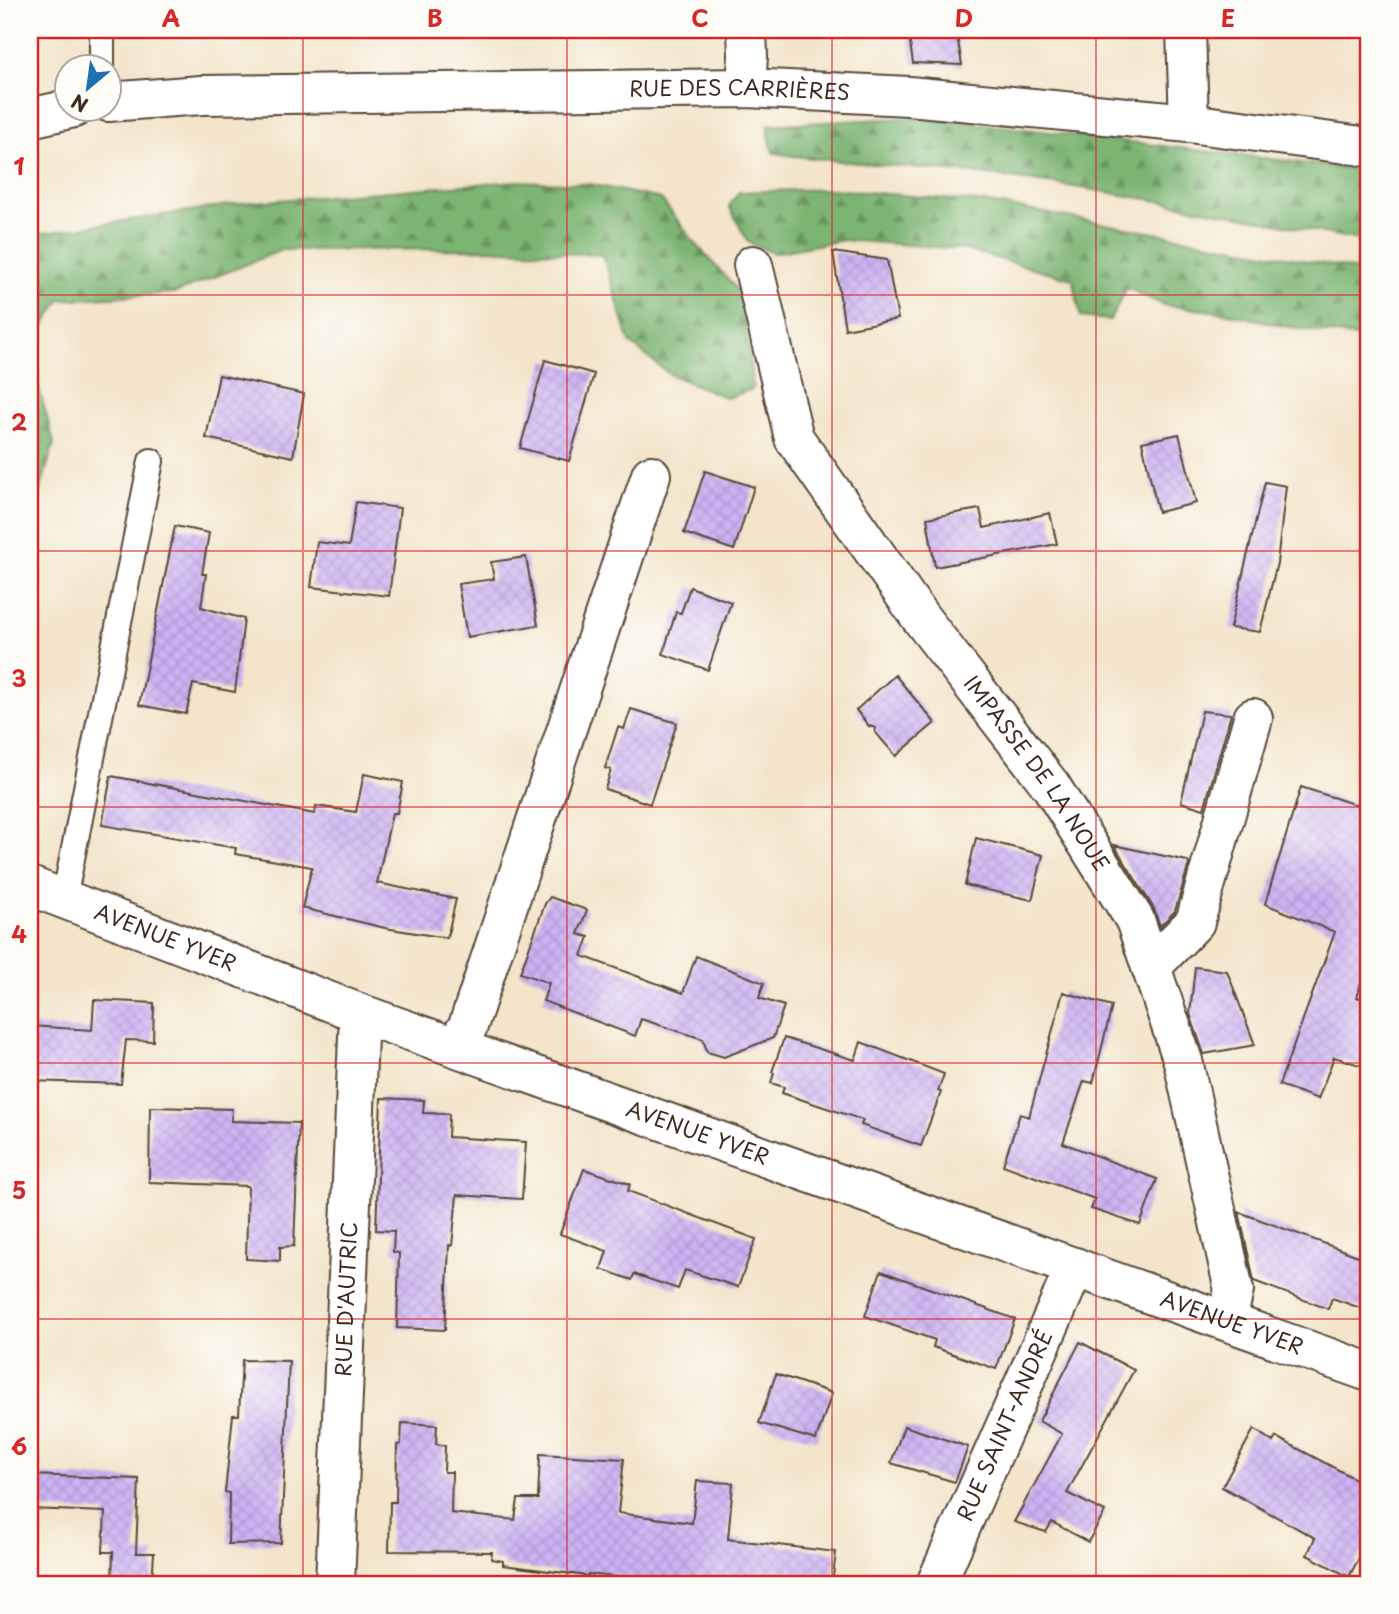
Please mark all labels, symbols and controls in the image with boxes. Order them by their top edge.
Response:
text: A [162,0,180,35]
text: B [427,0,443,35]
text: C [691,0,709,35]
text: D [955,0,973,35]
text: E [1221,0,1235,35]
north arrow [52,52,122,122]
street label: RUE DES CARRIÈRES [629,70,851,107]
text: N [66,88,93,120]
text: 1 [14,148,25,183]
text: 2 [11,404,27,439]
text: 3 [11,660,27,695]
street label: IMPASSE DE LA NOUE [957,668,1118,877]
street label: AVENUE YVER [91,895,241,978]
text: 4 [11,916,27,951]
street label: AVENUE YVER [623,1091,774,1172]
text: 5 [12,1172,26,1207]
street label: RUE D'AUTRIC [326,1221,364,1377]
street label: AVENUE YVER [1157,1281,1308,1361]
street label: RUE SAINT-ANDRÉ [948,1324,1060,1525]
text: 6 [11,1428,27,1463]

